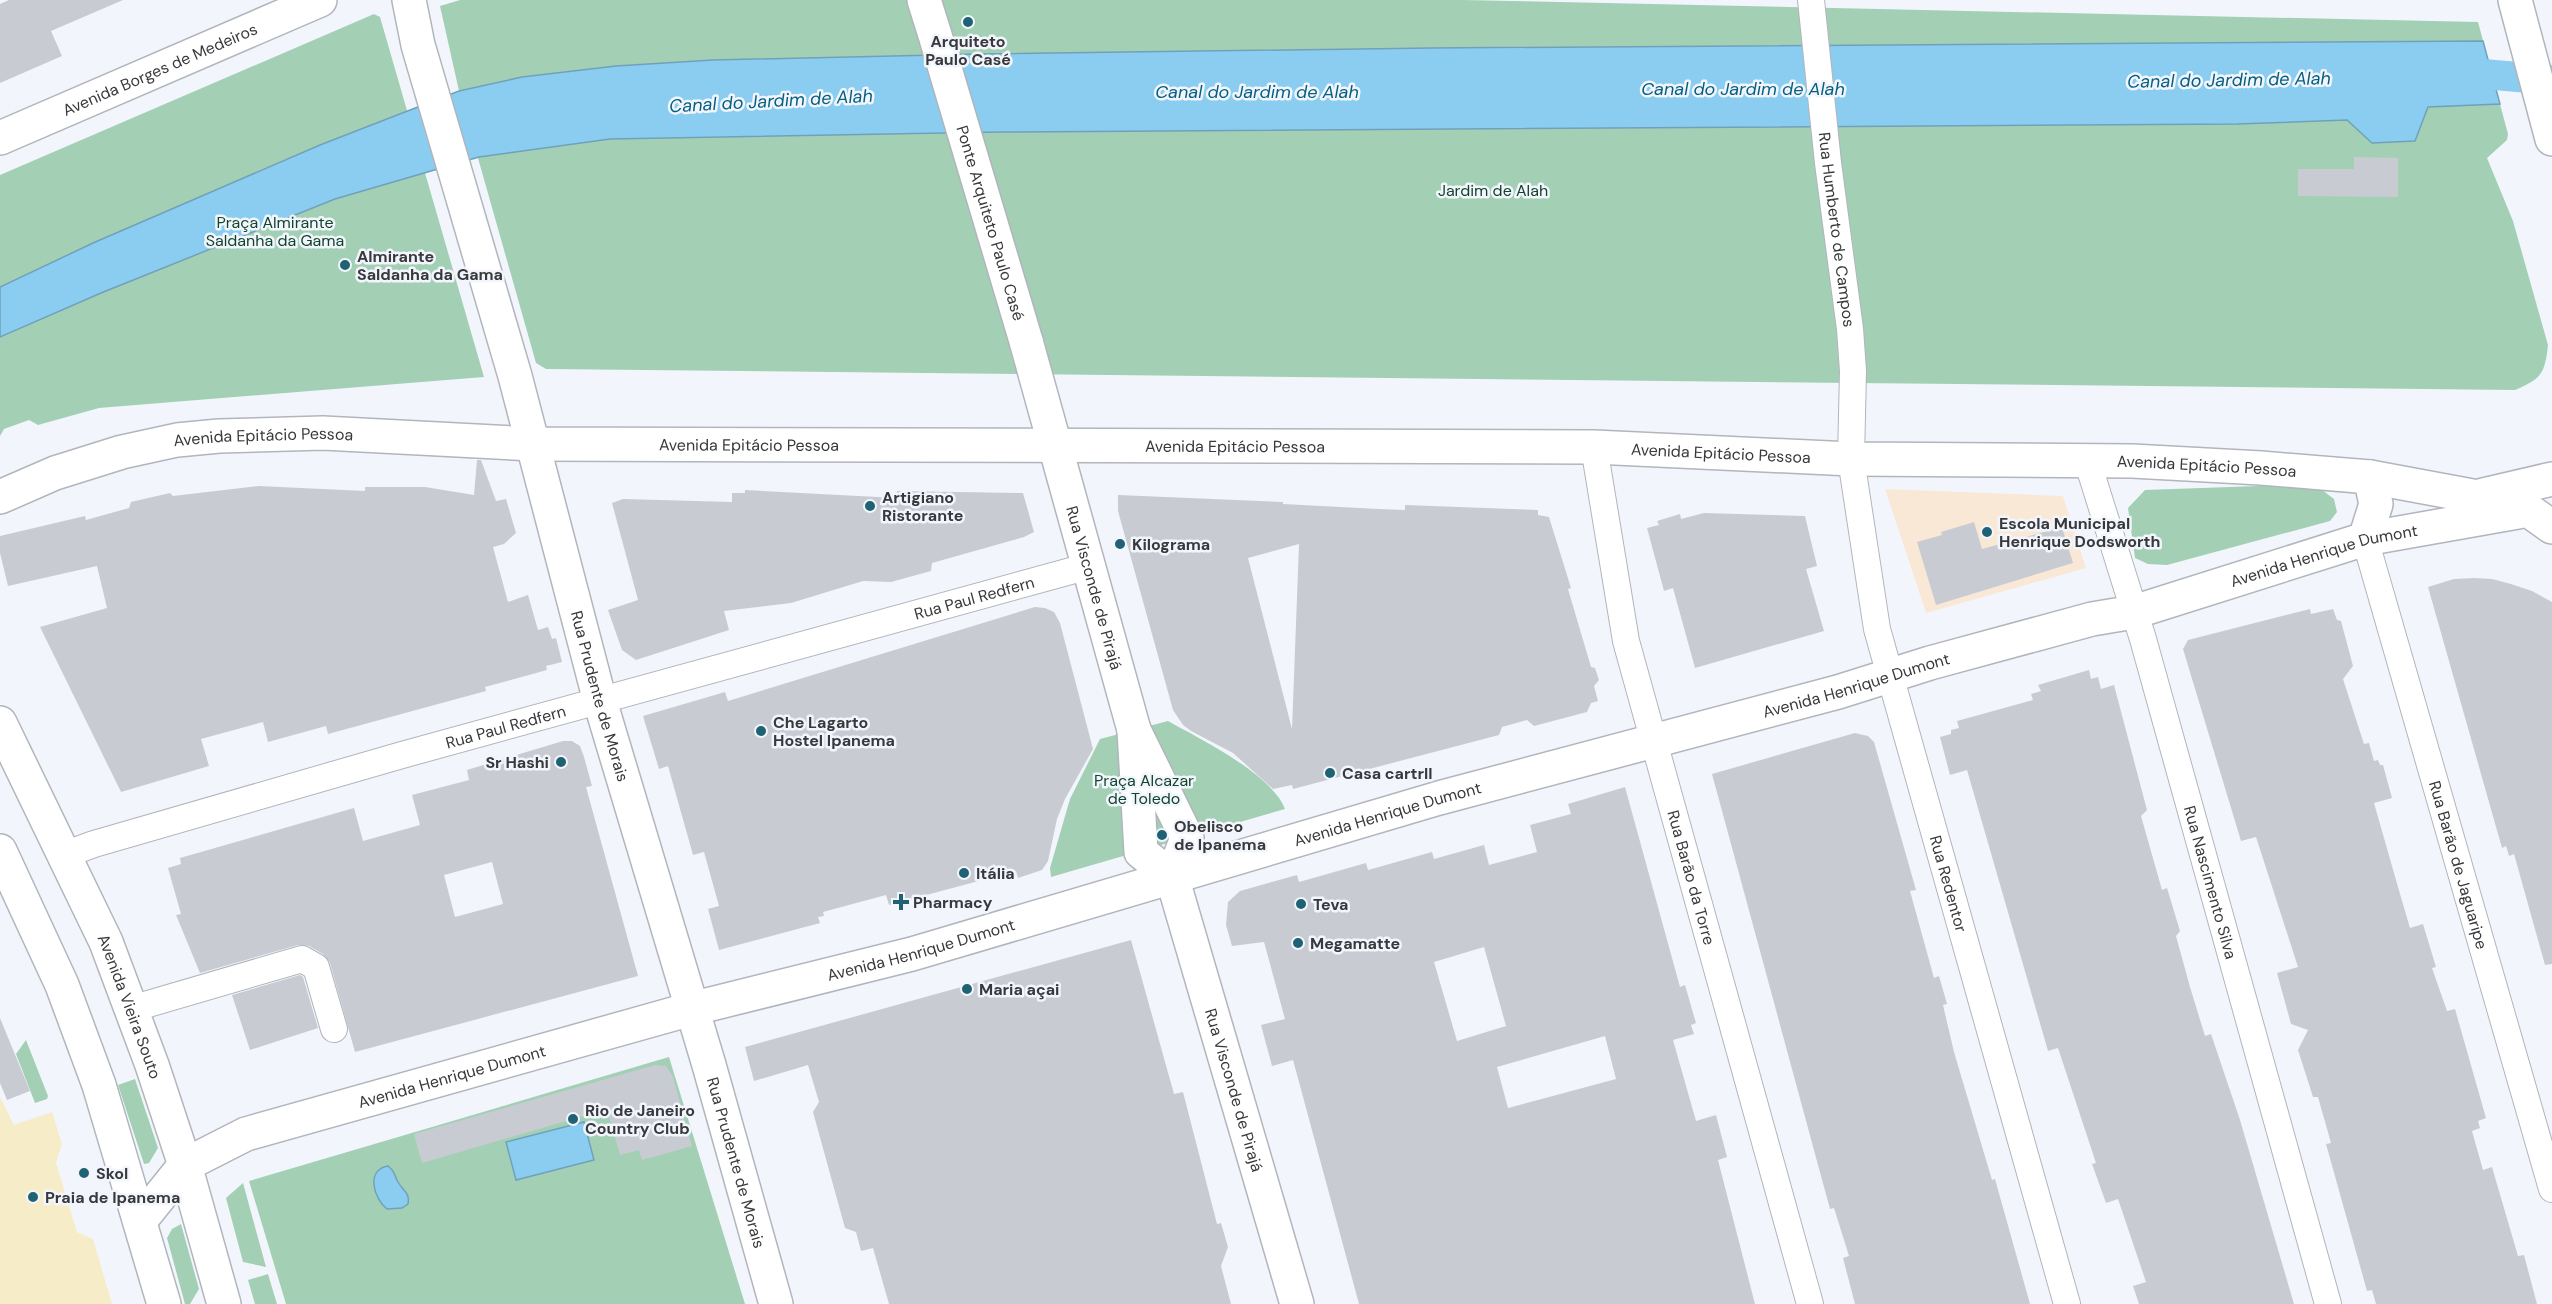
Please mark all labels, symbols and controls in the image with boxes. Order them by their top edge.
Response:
marker: Arquiteto Paulo Casé [961,15,975,29]
street label: Avenida Borges de Medeiros [59,18,261,121]
place label: Arquiteto Paulo Casé [925,31,1011,70]
water label: Canal do Jardim de Alah [2127,66,2331,94]
water label: Canal do Jardim de Alah [1641,77,1845,101]
water label: Canal do Jardim de Alah [1155,80,1359,104]
water label: Canal do Jardim de Alah [669,84,873,118]
street label: Ponte Arquiteto Paulo Casé [951,123,1029,323]
street label: Rua Humberto de Campos [1814,131,1860,328]
park label: Jardim de Alah [1438,180,1548,201]
park label: Praça Almirante Saldanha da Gama [206,212,344,251]
place label: Almirante Saldanha da Gama [357,246,503,285]
marker: Almirante Saldanha da Gama [338,258,352,272]
street label: Avenida Epitácio Pessoa [173,423,354,451]
street label: Avenida Epitácio Pessoa [659,434,839,456]
street label: Avenida Epitácio Pessoa [1145,436,1325,457]
street label: Avenida Epitácio Pessoa [1630,439,1811,468]
street label: Avenida Epitácio Pessoa [2117,451,2297,482]
place label: Artigiano Ristorante [882,487,963,526]
marker: Artigiano Ristorante [863,499,877,513]
street label: Rua Visconde de Pirajá [1061,503,1127,672]
place label: Escola Municipal Henrique Dodsworth [1999,513,2160,552]
street label: Avenida Henrique Dumont [2228,520,2419,592]
marker: Escola Municipal Henrique Dodsworth [1980,525,1994,539]
place label: Kilograma [1132,534,1210,555]
marker: Kilograma [1113,537,1127,551]
street label: Rua Paul Redfern [912,572,1037,625]
street label: Rua Prudente de Morais [566,608,634,784]
street label: Avenida Henrique Dumont [1760,648,1952,723]
street label: Rua Paul Redfern [443,700,568,754]
place label: Che Lagarto Hostel Ipanema [773,712,895,751]
marker: Che Lagarto Hostel Ipanema [754,724,768,738]
place label: Sr Hashi [485,752,549,773]
marker: Sr Hashi [554,755,568,769]
place label: Casa cartrll [1342,763,1432,784]
marker: Casa cartrll [1323,766,1337,780]
park label: Praça Alcazar de Toledo [1094,770,1194,809]
street label: Avenida Henrique Dumont [1292,777,1484,851]
street label: Rua Barão de Jaguaripe [2424,778,2492,952]
street label: Rua Nascimento Silva [2179,803,2242,961]
street label: Rua Barão da Torre [1662,808,1720,947]
place label: Obelisco de Ipanema [1174,816,1266,855]
marker: Obelisco de Ipanema [1155,828,1169,842]
street label: Rua Redentor [1925,833,1972,935]
place label: Itália [976,863,1015,884]
marker: Itália [957,866,971,880]
place label: Pharmacy [913,892,993,913]
place label: Teva [1313,894,1348,915]
marker: Pharmacy [894,895,908,909]
marker: Teva [1294,897,1308,911]
street label: Avenida Henrique Dumont [825,914,1017,986]
street label: Avenida Vieira Souto [93,931,166,1082]
place label: Megamatte [1310,933,1400,954]
marker: Megamatte [1291,936,1305,950]
place label: Maria açai [979,979,1059,1000]
marker: Maria açai [960,982,974,996]
street label: Rua Visconde de Pirajá [1200,1006,1268,1174]
street label: Avenida Henrique Dumont [356,1040,548,1113]
street label: Rua Prudente de Morais [702,1075,770,1251]
place label: Rio de Janeiro Country Club [585,1100,695,1139]
marker: Rio de Janeiro Country Club [566,1112,580,1126]
place label: Skol [96,1163,128,1184]
marker: Skol [77,1166,91,1180]
place label: Praia de Ipanema [45,1187,180,1208]
marker: Praia de Ipanema [26,1190,40,1204]

